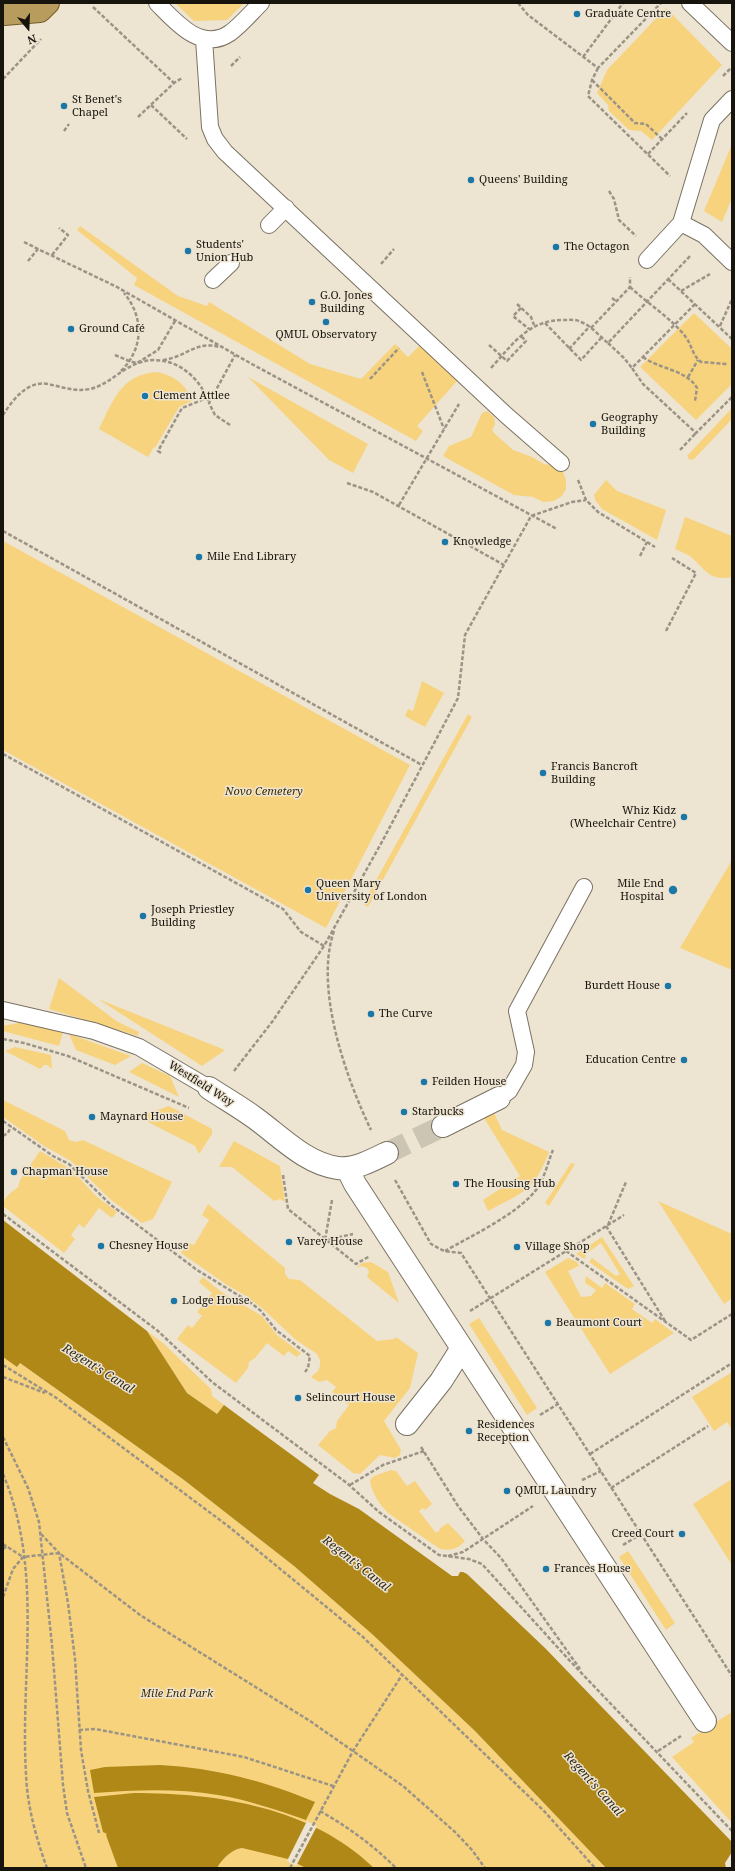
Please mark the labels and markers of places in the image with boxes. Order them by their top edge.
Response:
place label: Graduate Centre [585,7,671,21]
marker: Graduate Centre [572,9,582,19]
place label: St Benet's Chapel [72,93,122,119]
marker: St Benet's Chapel [59,101,69,111]
place label: Queens' Building [479,173,568,187]
marker: Queens' Building [466,175,476,185]
place label: Students' Union Hub [196,238,253,264]
place label: The Octagon [564,240,629,254]
marker: The Octagon [551,242,561,252]
marker: Students' Union Hub [183,246,193,256]
place label: G.O. Jones Building [320,289,372,315]
marker: G.O. Jones Building [307,297,317,307]
marker: QMUL Observatory [321,317,331,327]
place label: Ground Café [79,322,145,336]
marker: Ground Café [66,324,76,334]
place label: QMUL Observatory [275,328,377,342]
place label: Clement Attlee [153,389,230,403]
marker: Clement Attlee [140,391,150,401]
place label: Geography Building [601,411,658,437]
marker: Geography Building [588,419,598,429]
place label: Knowledge [453,535,511,549]
marker: Knowledge [440,537,450,547]
place label: Mile End Library [207,550,296,564]
marker: Mile End Library [194,552,204,562]
place label: Francis Bancroft Building [551,760,638,786]
marker: Francis Bancroft Building [538,768,548,778]
place label: Whiz Kidz (Wheelchair Centre) [570,804,676,830]
marker: Whiz Kidz (Wheelchair Centre) [679,812,689,822]
place label: Queen Mary University of London [316,877,427,903]
place label: Mile End Hospital [617,877,664,903]
marker: Mile End Hospital [667,884,679,896]
marker: Queen Mary University of London [303,885,313,895]
place label: Joseph Priestley Building [151,903,234,929]
marker: Joseph Priestley Building [138,911,148,921]
place label: Burdett House [584,979,660,993]
marker: Burdett House [663,981,673,991]
place label: The Curve [379,1007,433,1021]
marker: The Curve [366,1009,376,1019]
place label: Education Centre [585,1053,676,1067]
marker: Education Centre [679,1055,689,1065]
place label: Feilden House [432,1075,506,1089]
marker: Feilden House [419,1077,429,1087]
place label: Starbucks [412,1105,464,1119]
marker: Starbucks [399,1107,409,1117]
place label: Maynard House [100,1110,183,1124]
marker: Maynard House [87,1112,97,1122]
place label: Chapman House [22,1165,108,1179]
marker: Chapman House [9,1167,19,1177]
place label: The Housing Hub [464,1177,555,1191]
marker: The Housing Hub [451,1179,461,1189]
place label: Varey House [297,1235,363,1249]
marker: Varey House [284,1237,294,1247]
place label: Chesney House [109,1239,189,1253]
place label: Village Shop [525,1240,590,1254]
marker: Chesney House [96,1241,106,1251]
marker: Village Shop [512,1242,522,1252]
place label: Lodge House [182,1294,250,1308]
marker: Lodge House [169,1296,179,1306]
place label: Beaumont Court [556,1316,642,1330]
marker: Beaumont Court [543,1318,553,1328]
place label: Selincourt House [306,1391,395,1405]
marker: Selincourt House [293,1393,303,1403]
place label: Residences Reception [477,1418,535,1444]
marker: Residences Reception [464,1426,474,1436]
place label: QMUL Laundry [515,1484,596,1498]
marker: QMUL Laundry [502,1486,512,1496]
place label: Creed Court [612,1527,674,1541]
marker: Creed Court [677,1529,687,1539]
place label: Frances House [554,1562,631,1576]
marker: Frances House [541,1564,551,1574]

